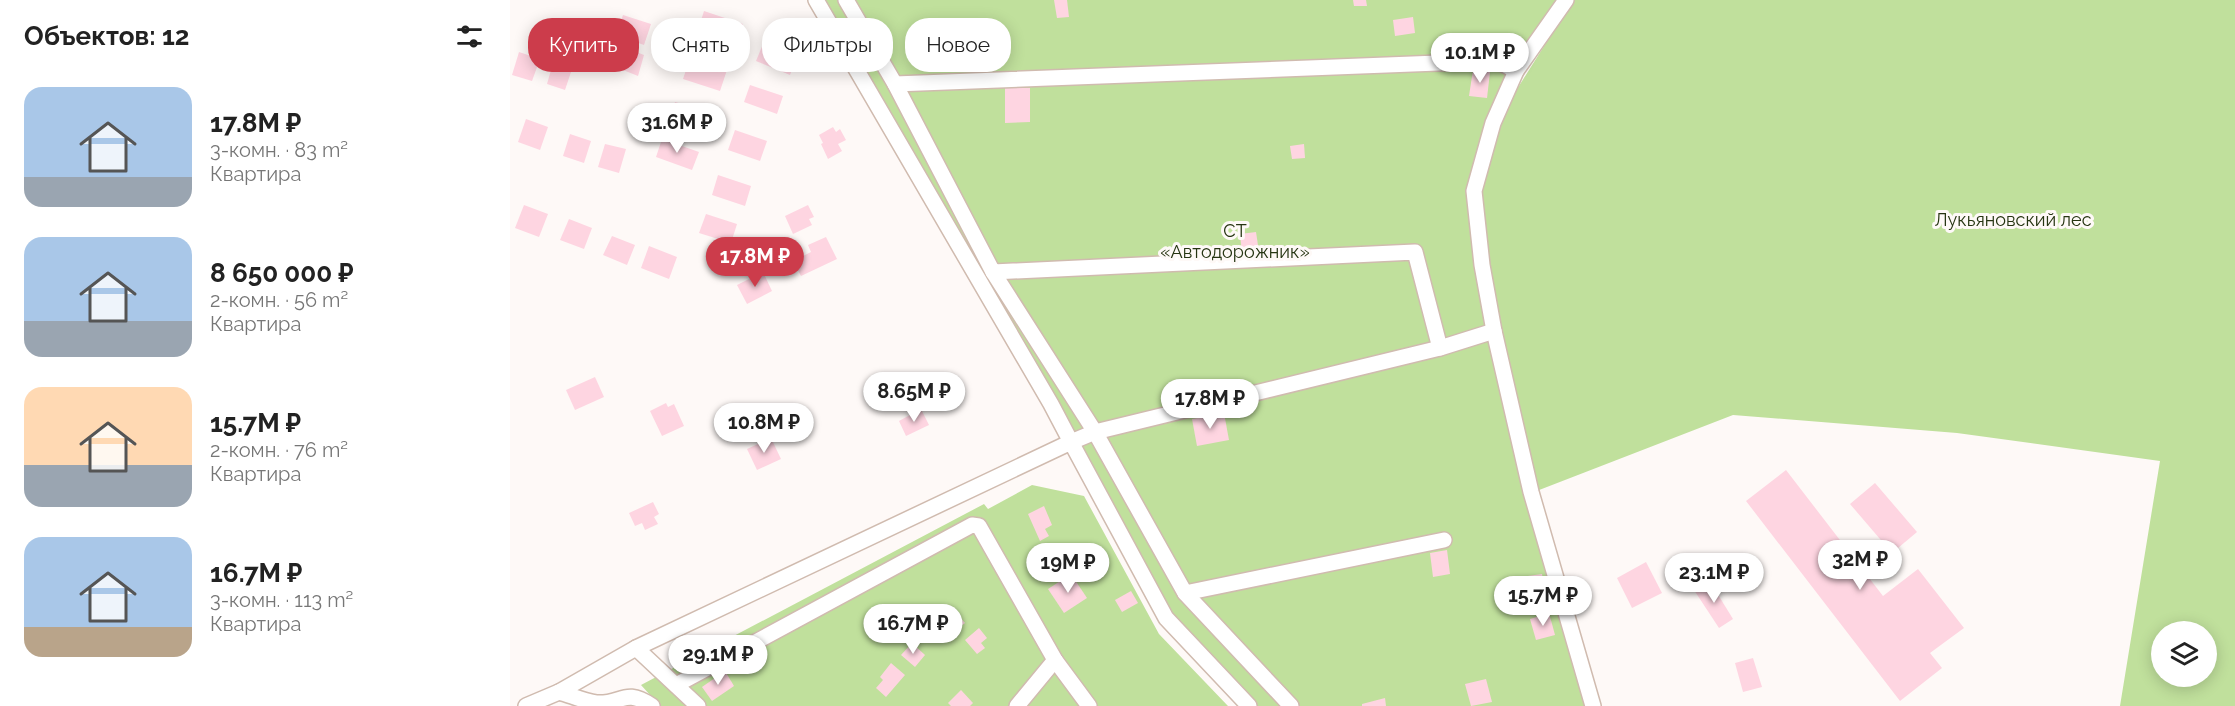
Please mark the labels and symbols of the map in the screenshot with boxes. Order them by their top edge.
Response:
pin: 10.1M ₽ [1425,33,1535,84]
pin: 31.6M ₽ [622,103,732,154]
park label: Лукьяновский лес [1934,209,2092,230]
park label: СТ «Автодорожник» [1160,220,1310,262]
pin: 17.8M ₽ [700,237,810,288]
pin: 8.65M ₽ [859,372,969,423]
pin: 17.8M ₽ [1155,379,1265,430]
pin: 10.8M ₽ [709,403,819,454]
pin: 32M ₽ [1818,540,1902,591]
pin: 19M ₽ [1026,543,1110,594]
pin: 23.1M ₽ [1659,553,1769,604]
pin: 15.7M ₽ [1488,576,1598,627]
pin: 16.7M ₽ [858,604,968,655]
pin: 29.1M ₽ [663,635,773,686]

